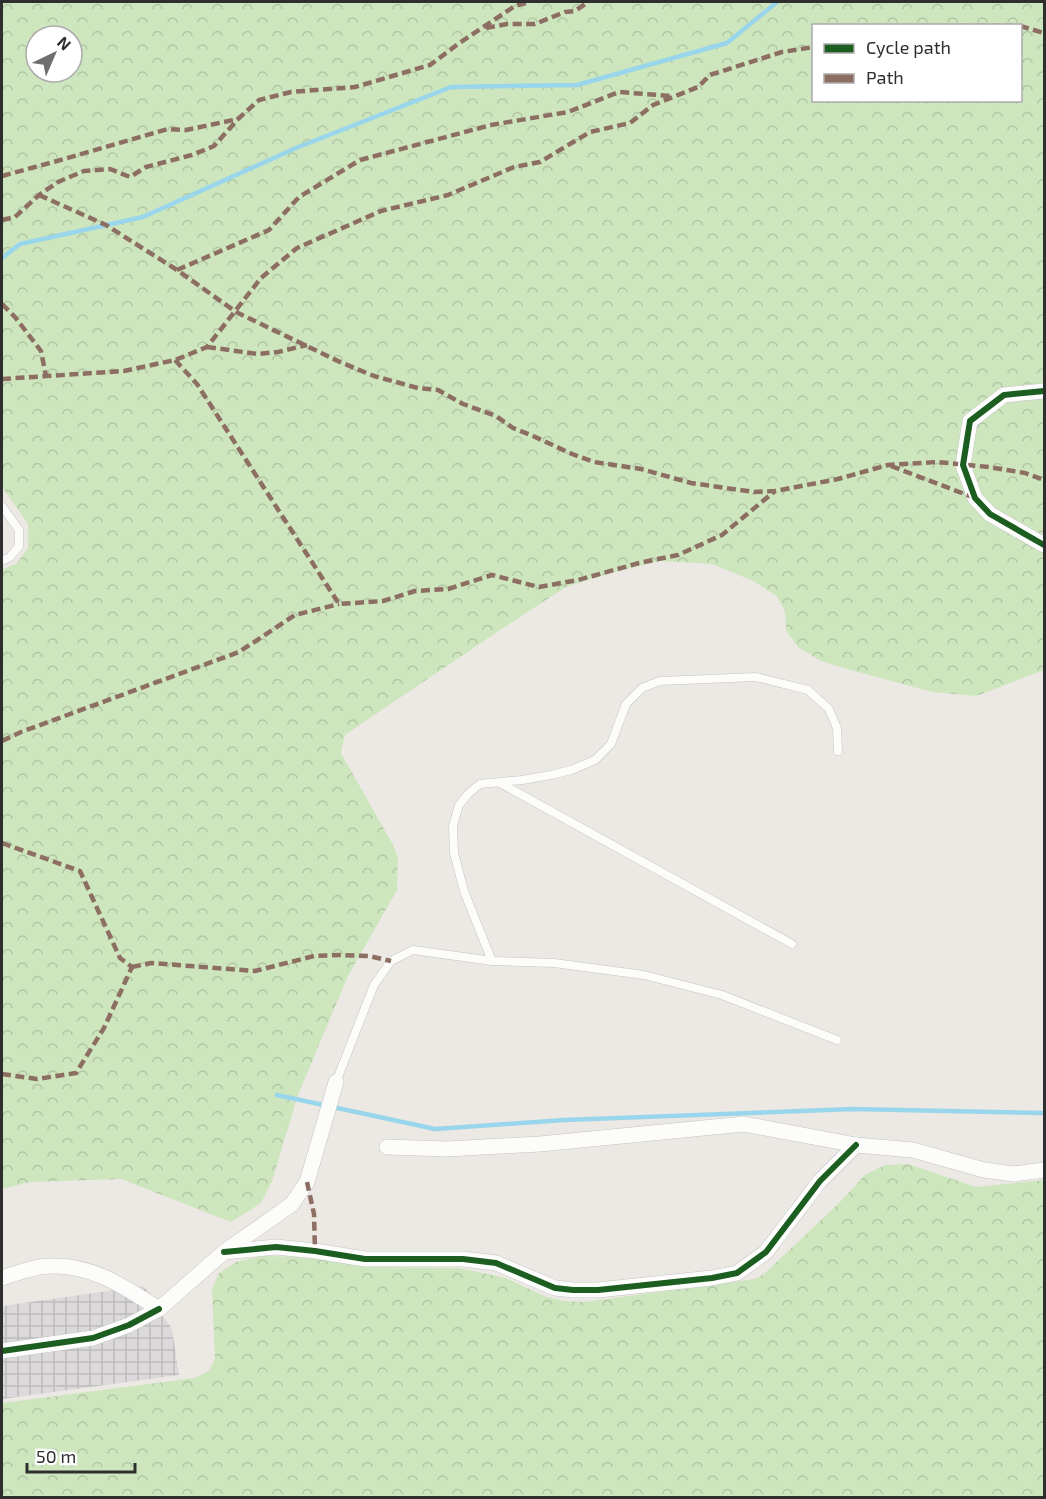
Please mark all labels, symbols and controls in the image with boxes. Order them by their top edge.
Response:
north arrow [24,24,84,84]
legend [812,24,1022,102]
text: N [54,32,76,54]
text: Cycle path [866,36,951,58]
text: Path [866,66,904,88]
scale bar [27,1436,135,1474]
text: 50 m [36,1445,76,1467]

